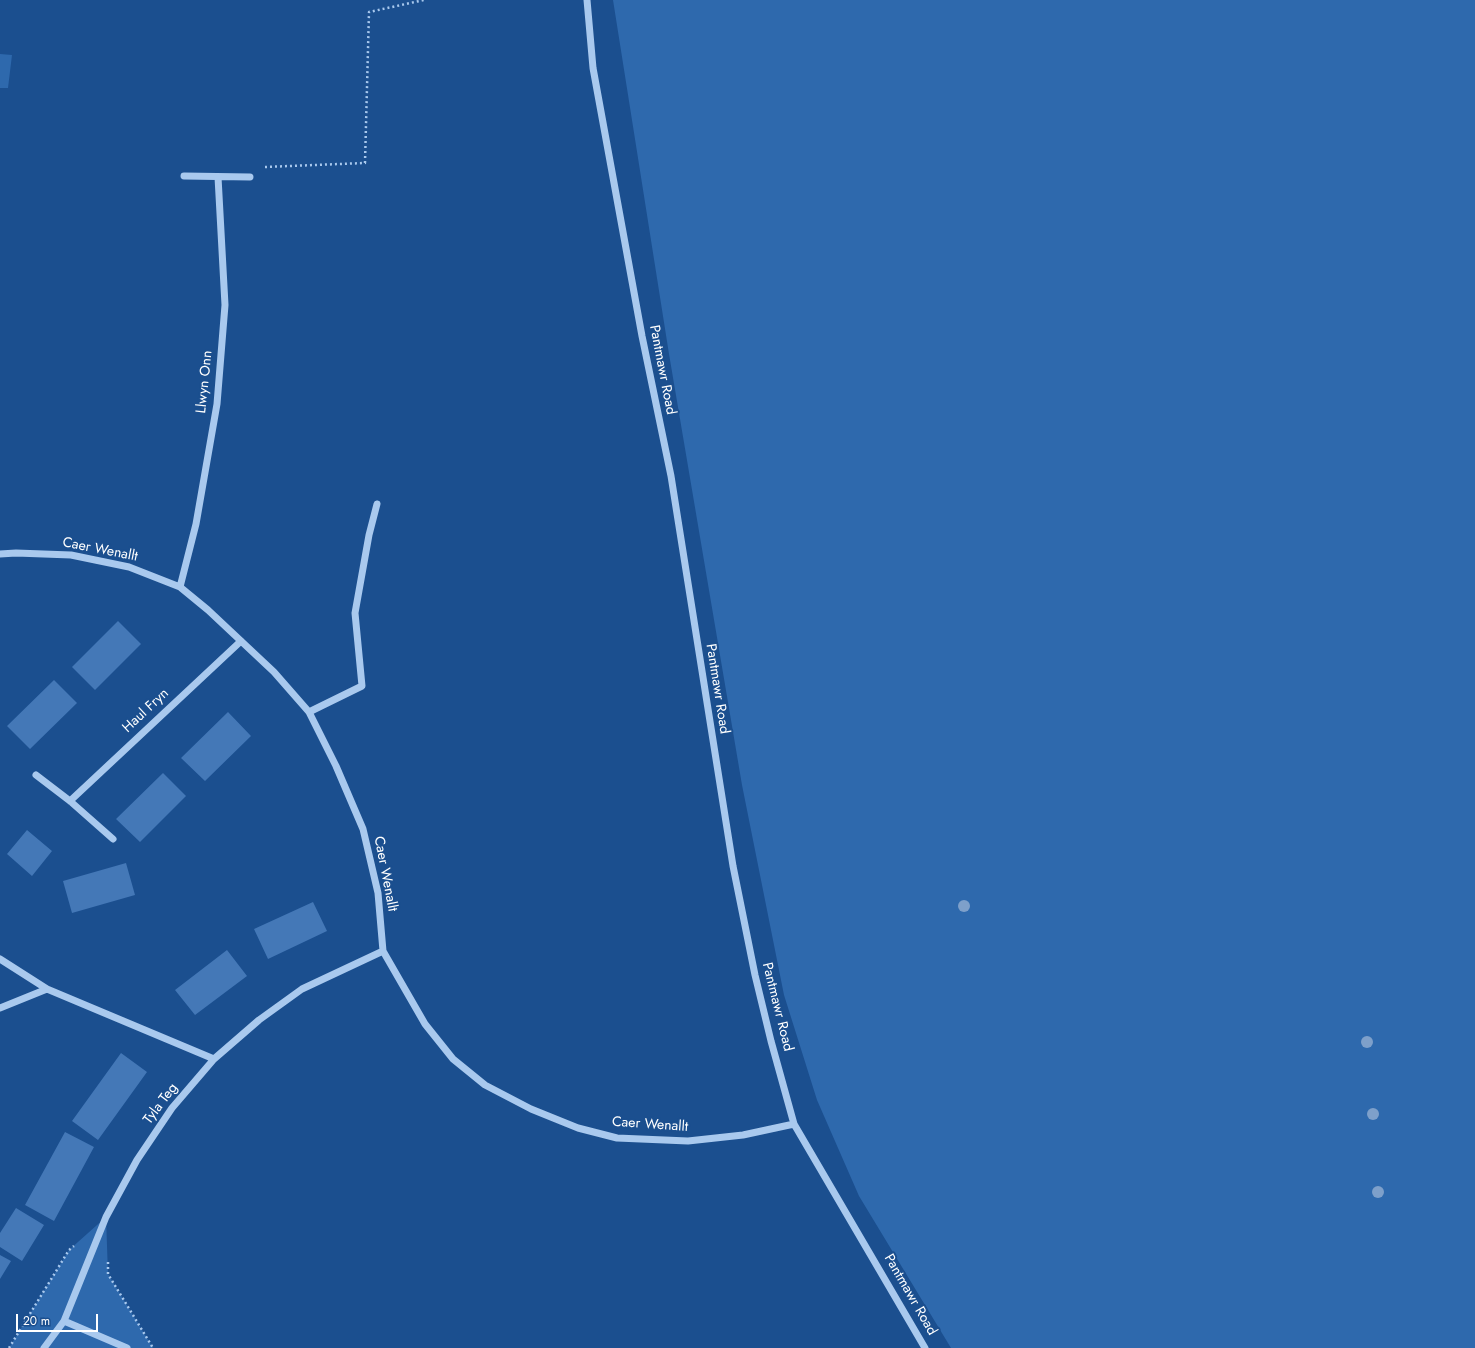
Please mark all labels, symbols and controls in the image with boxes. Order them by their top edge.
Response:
street label: Pantmawr Road [645,324,679,416]
street label: Llwyn Onn [193,350,217,414]
street label: Caer Wenallt [61,534,139,566]
street label: Pantmawr Road [702,643,732,735]
street label: Haul Fryn [119,685,173,737]
street label: Caer Wenallt [369,835,401,913]
street label: Pantmawr Road [758,961,796,1053]
street label: Tyla Teg [140,1080,182,1128]
street label: Caer Wenallt [611,1114,689,1136]
street label: Pantmawr Road [880,1251,940,1339]
scale bar [18,1306,100,1332]
text: 20 m [23,1312,50,1330]

